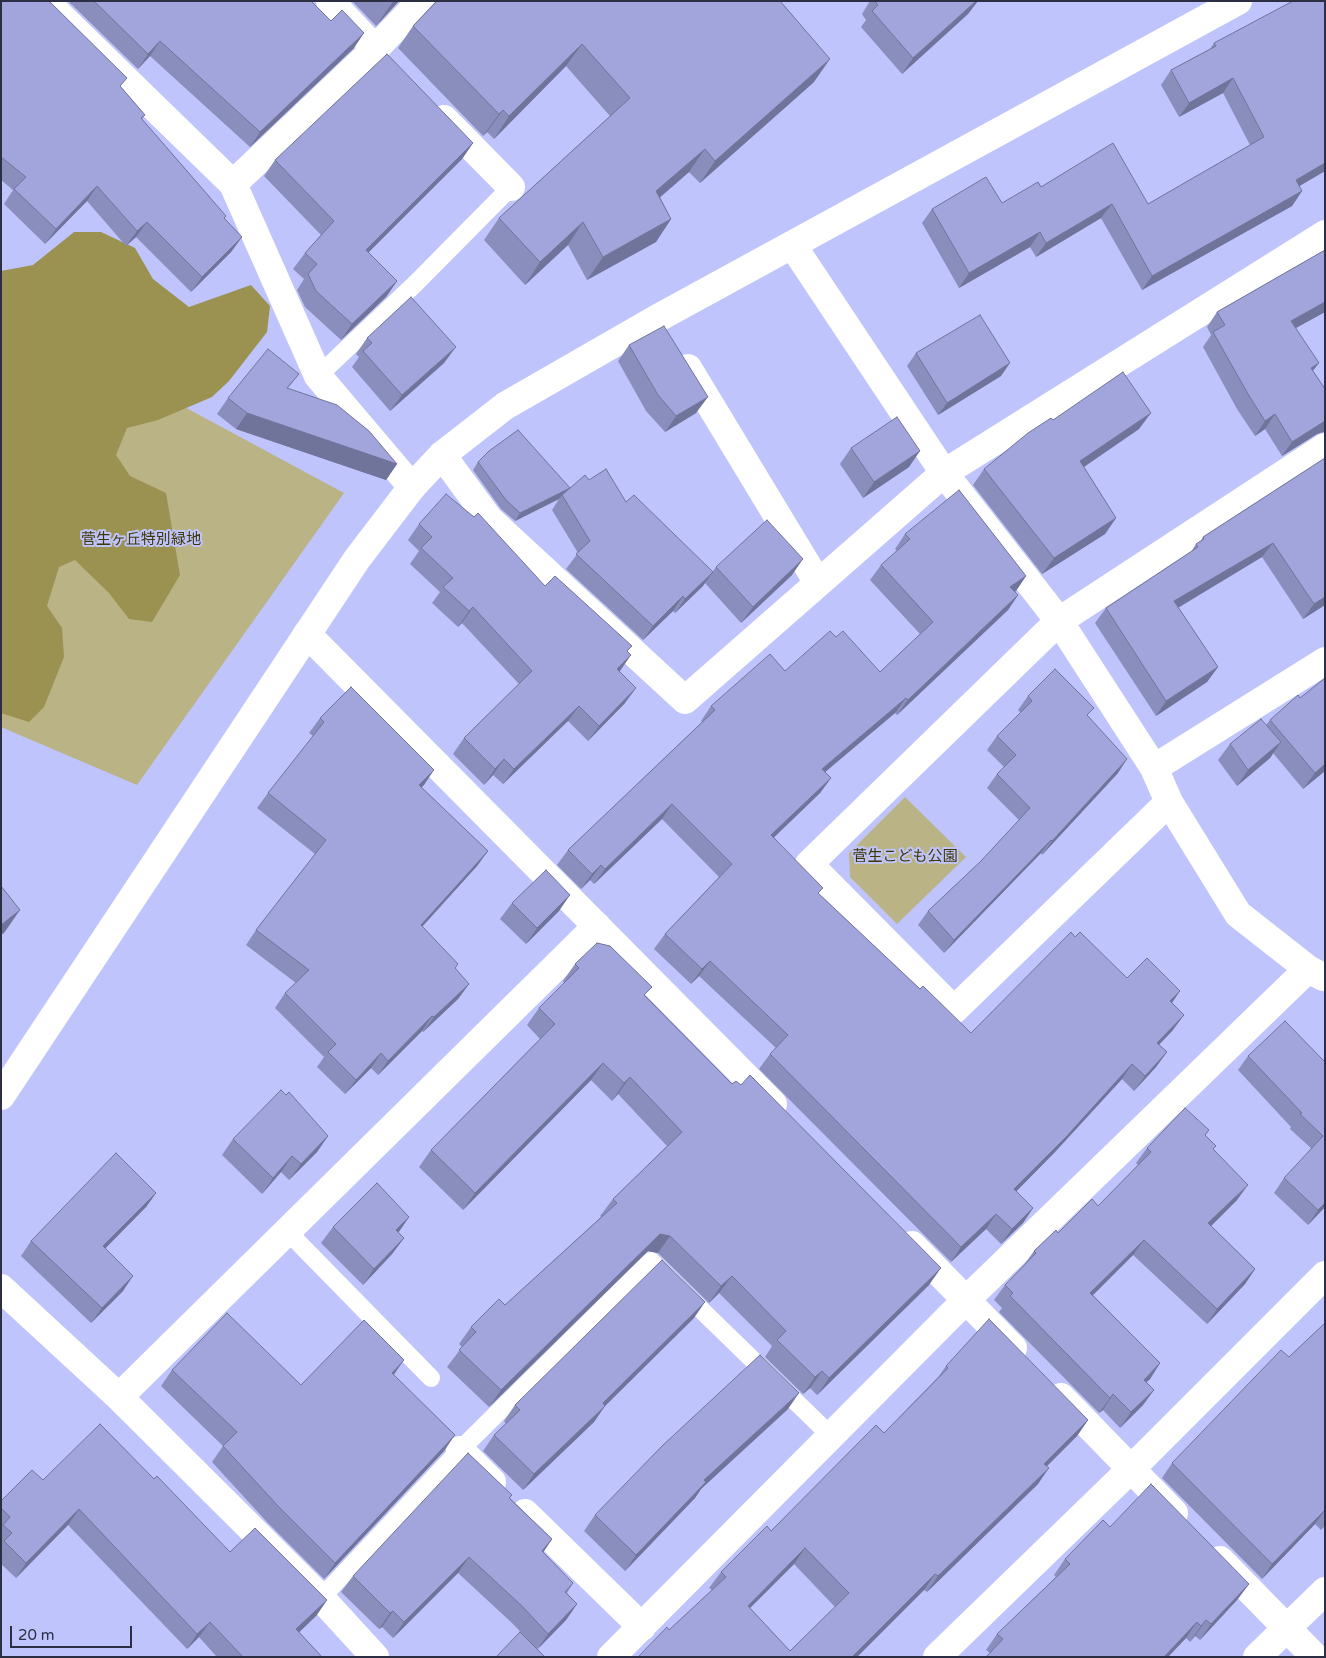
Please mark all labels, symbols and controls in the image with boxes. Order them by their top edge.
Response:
park label: 菅生ヶ丘特別緑地 [81,531,201,549]
park label: 菅生こども公園 [853,848,957,866]
scale bar [12,1616,135,1648]
text: 20 m [18,1626,55,1644]

